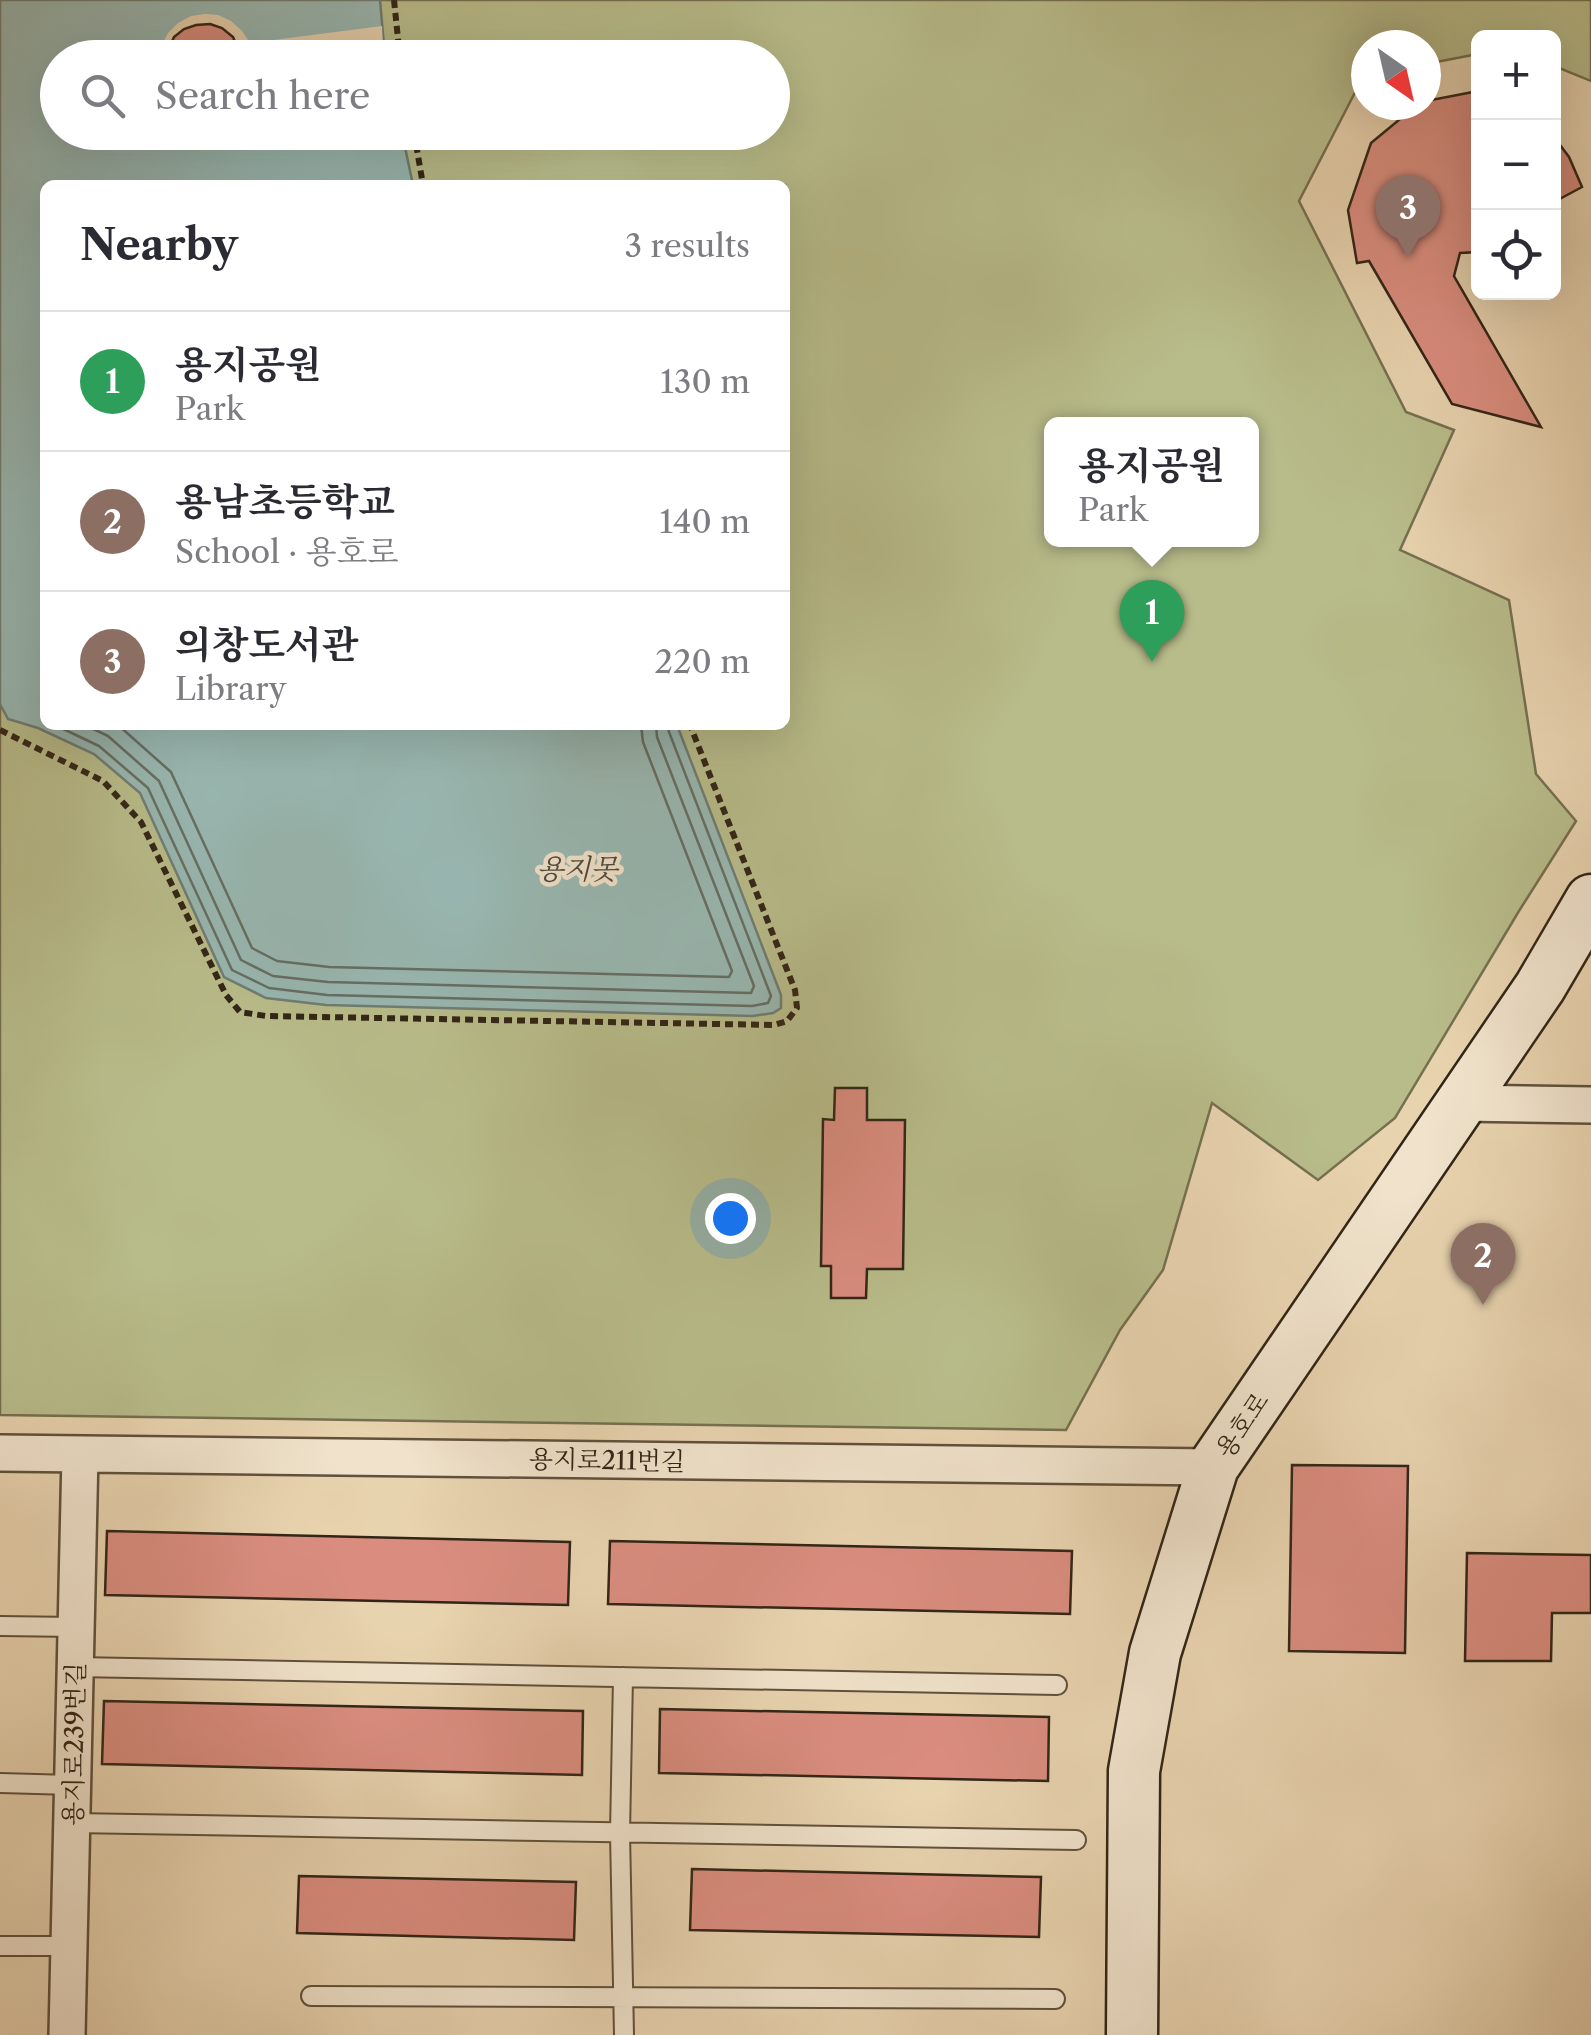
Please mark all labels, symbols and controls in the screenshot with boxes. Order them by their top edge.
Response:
north arrow [1351,30,1441,120]
map controls [1471,30,1561,300]
button: + [1471,30,1561,120]
search box [40,40,790,150]
icon: search [75,68,130,123]
text: Search here [155,72,370,119]
button: − [1471,120,1561,210]
pin: 3 [1376,174,1440,257]
button: locate [1471,210,1561,300]
text: Nearby [80,219,238,271]
text: 3 results [624,226,750,265]
text: 용지공원 [175,341,322,388]
text: 1 [105,362,120,401]
text: 130 m [660,362,750,401]
text: Park [175,389,245,428]
popup [1044,417,1259,547]
text: 용지공원 [1078,442,1225,489]
text: 용남초등학교 [175,478,395,525]
text: Park [1078,490,1148,529]
text: 2 [103,502,122,541]
text: 140 m [659,502,750,541]
text: School · 용호로 [175,532,399,571]
pin: 1 [1120,580,1184,662]
text: 의창도서관 [175,621,359,668]
text: 3 [103,642,122,681]
text: 220 m [655,642,750,681]
text: Library [175,669,287,708]
water label: 용지못 [536,852,620,886]
your location [705,1193,756,1244]
pin: 2 [1450,1222,1516,1305]
street label: 용호로 [1209,1387,1276,1464]
street label: 용지로211번길 [529,1444,685,1477]
street label: 용지로239번길 [58,1662,91,1826]

